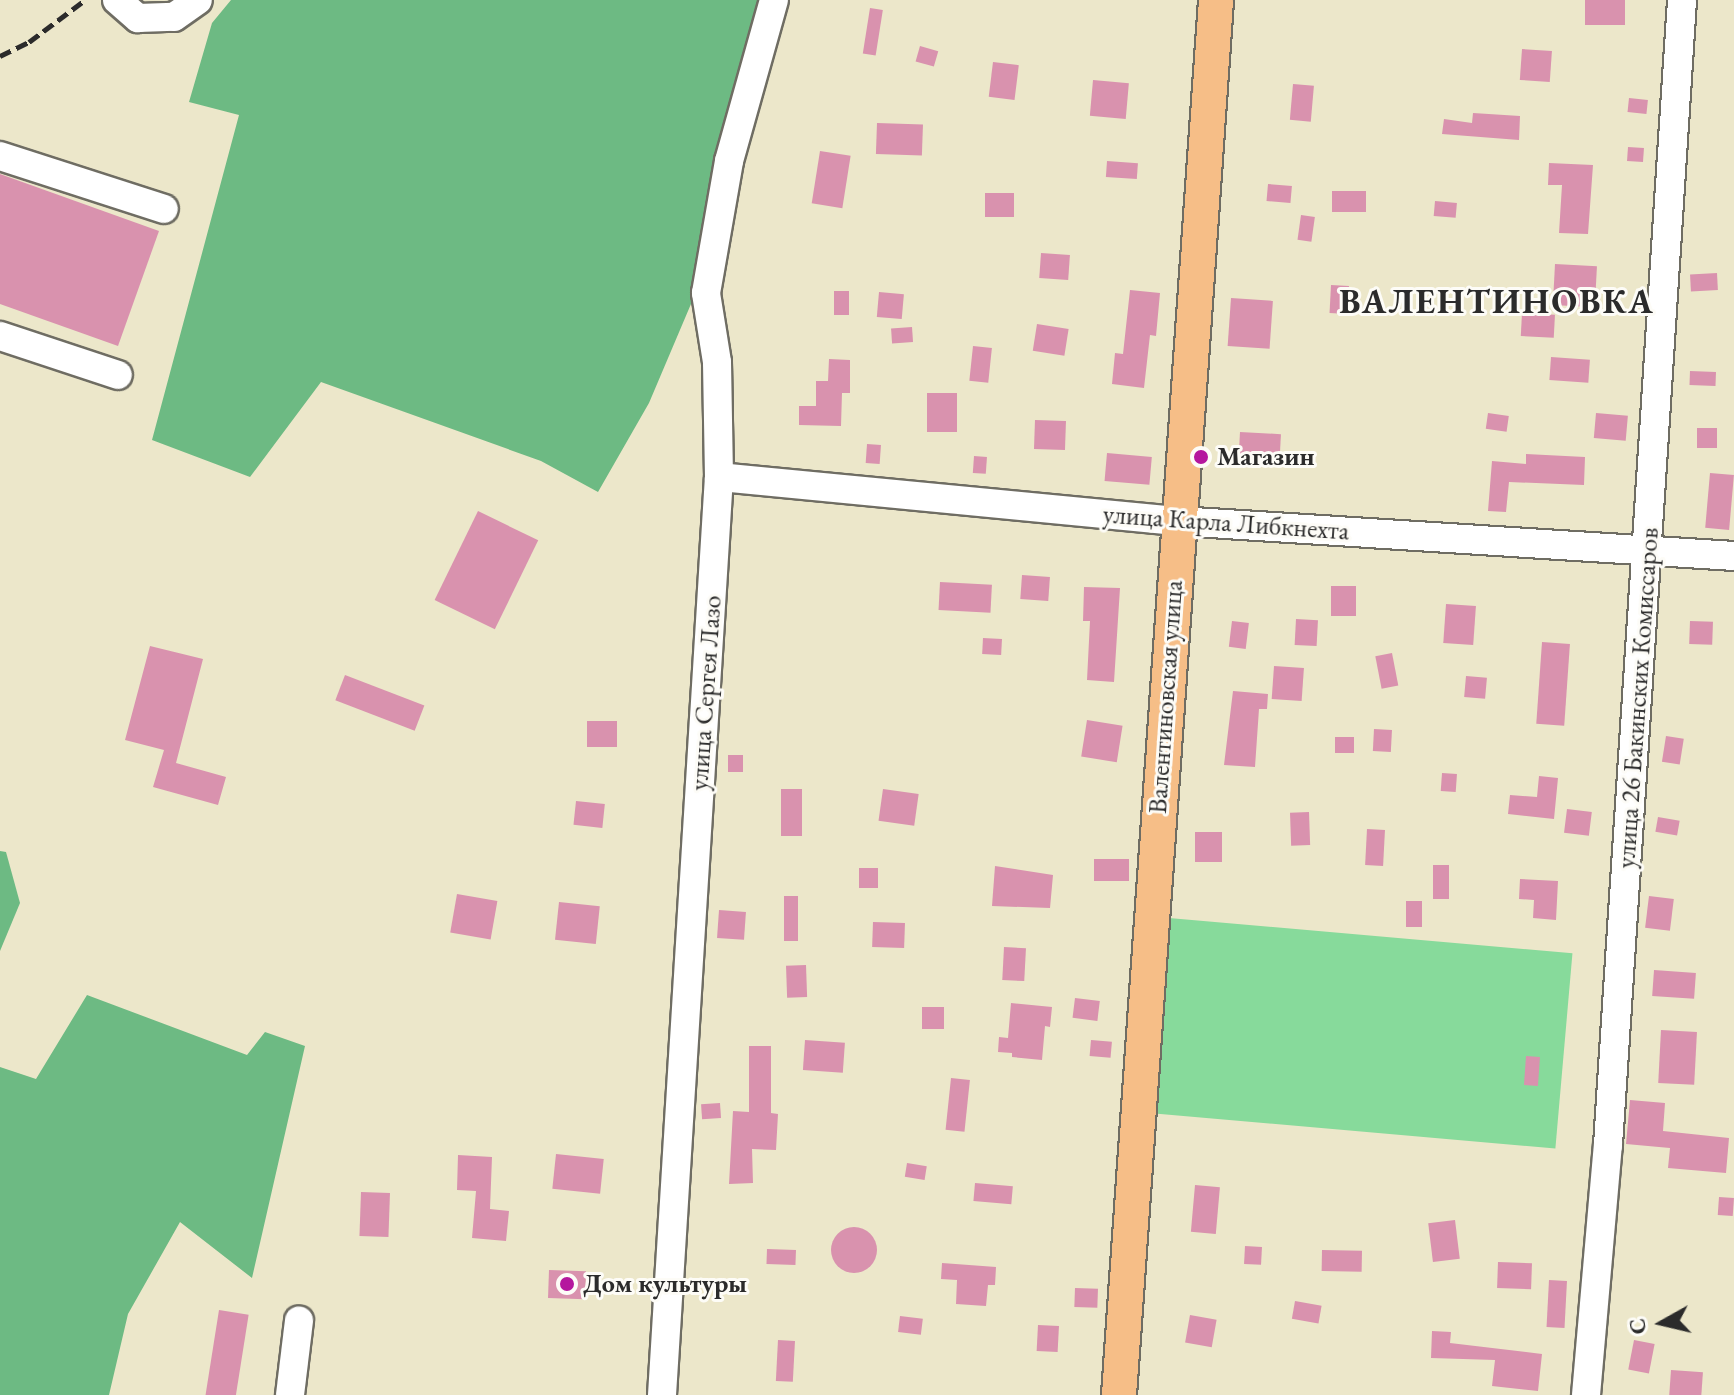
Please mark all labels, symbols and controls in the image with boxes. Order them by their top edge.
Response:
district label: ВАЛЕНТИНОВКА [1339,282,1655,322]
place label: Магазин [1217,441,1315,473]
marker: Магазин [1192,448,1210,466]
street label: улица Карла Либкнехта [1102,499,1350,547]
street label: улица 26 Бакинских Комиссаров [1611,527,1665,869]
street label: Валентиновская улица [1142,579,1190,815]
street label: улица Сергея Лазо [684,594,728,792]
place label: Дом культуры [583,1268,747,1300]
marker: Дом культуры [558,1275,576,1293]
north arrow [1622,1283,1702,1363]
text: С [1622,1317,1653,1336]

